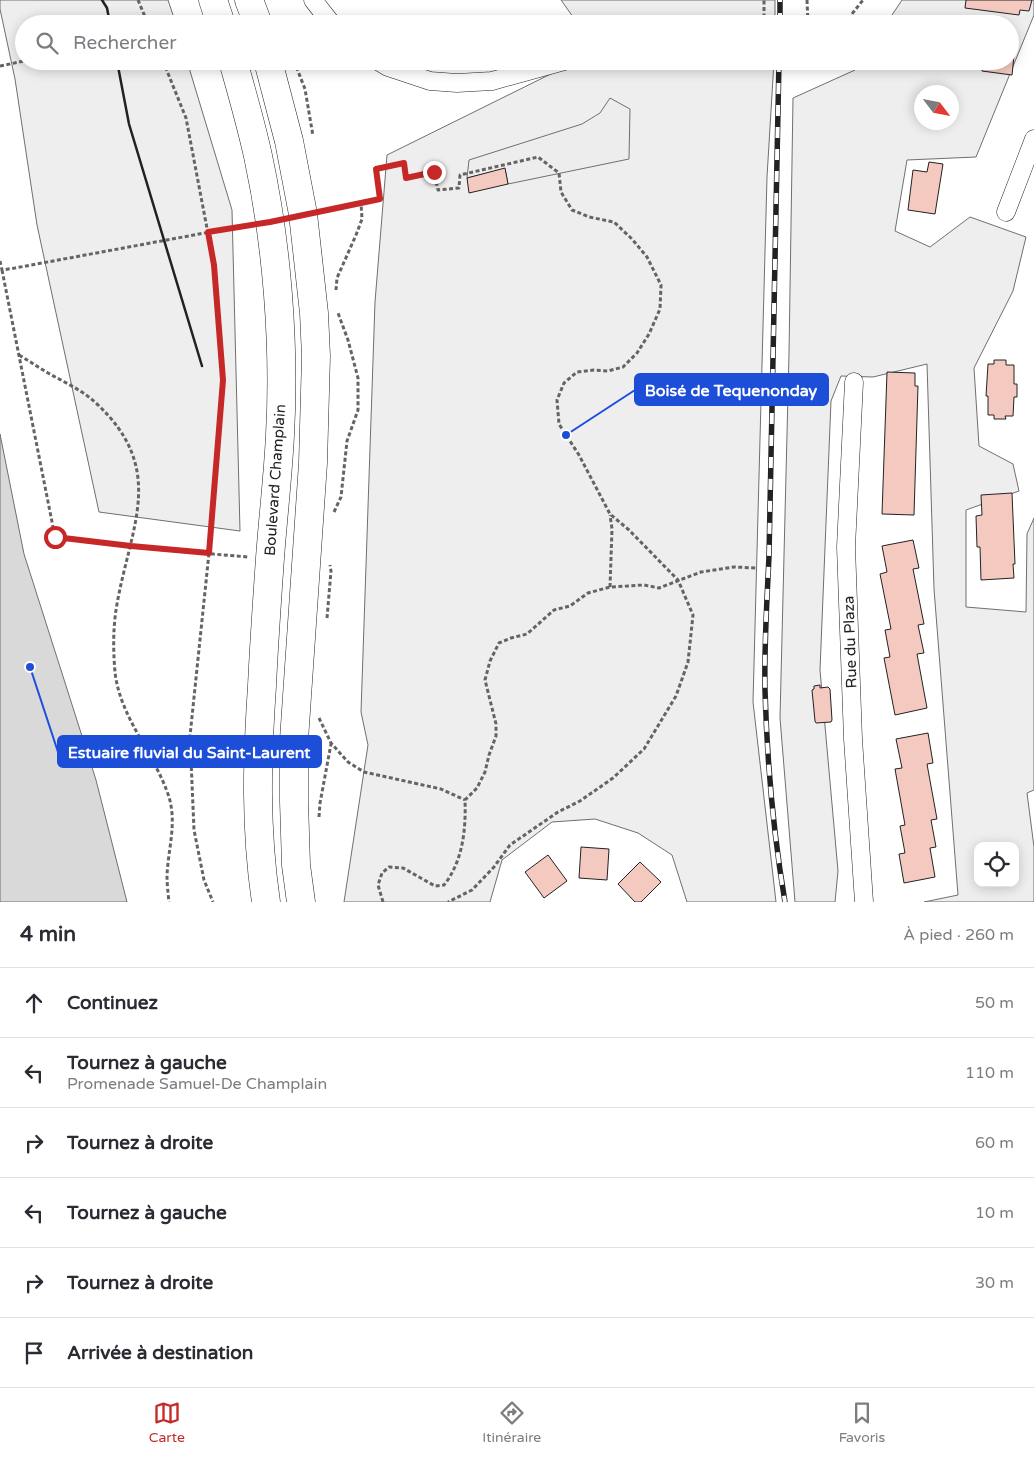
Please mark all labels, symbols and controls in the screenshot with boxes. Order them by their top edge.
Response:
search box [15,15,1019,70]
icon: search [33,29,61,57]
text: Rechercher [73,32,176,54]
north arrow [914,85,959,130]
route end [423,161,446,184]
callout: Boisé de Tequenonday [635,374,828,405]
text: Boisé de Tequenonday [645,381,818,401]
street label: Boulevard Champlain [261,403,289,557]
route start [44,526,67,549]
street label: Rue du Plaza [839,595,861,689]
callout: Estuaire fluvial du Saint-Laurent [58,736,321,767]
text: Estuaire fluvial du Saint-Laurent [68,743,311,763]
map controls [974,842,1019,887]
button: locate [974,842,1019,887]
text: 4 min [20,922,76,947]
text: À pied · 260 m [903,925,1014,945]
icon: ahead [20,989,48,1017]
text: Continuez [67,992,158,1014]
text: 50 m [975,993,1014,1013]
text: Tournez à gauche [67,1052,227,1074]
icon: left [20,1059,48,1087]
text: 110 m [965,1063,1014,1083]
text: Promenade Samuel-De Champlain [67,1074,327,1094]
icon: right [20,1129,48,1157]
text: Tournez à droite [67,1132,213,1154]
text: 60 m [975,1133,1014,1153]
icon: left [20,1199,48,1227]
text: Tournez à gauche [67,1202,227,1224]
text: 10 m [975,1203,1014,1223]
icon: right [20,1269,48,1297]
text: Tournez à droite [67,1272,213,1294]
text: 30 m [975,1273,1014,1293]
icon: arrive [20,1339,48,1367]
text: Arrivée à destination [67,1342,253,1364]
tab: Carte [149,1399,185,1446]
tab: Itinéraire [482,1399,541,1446]
tab: Favoris [839,1399,885,1446]

